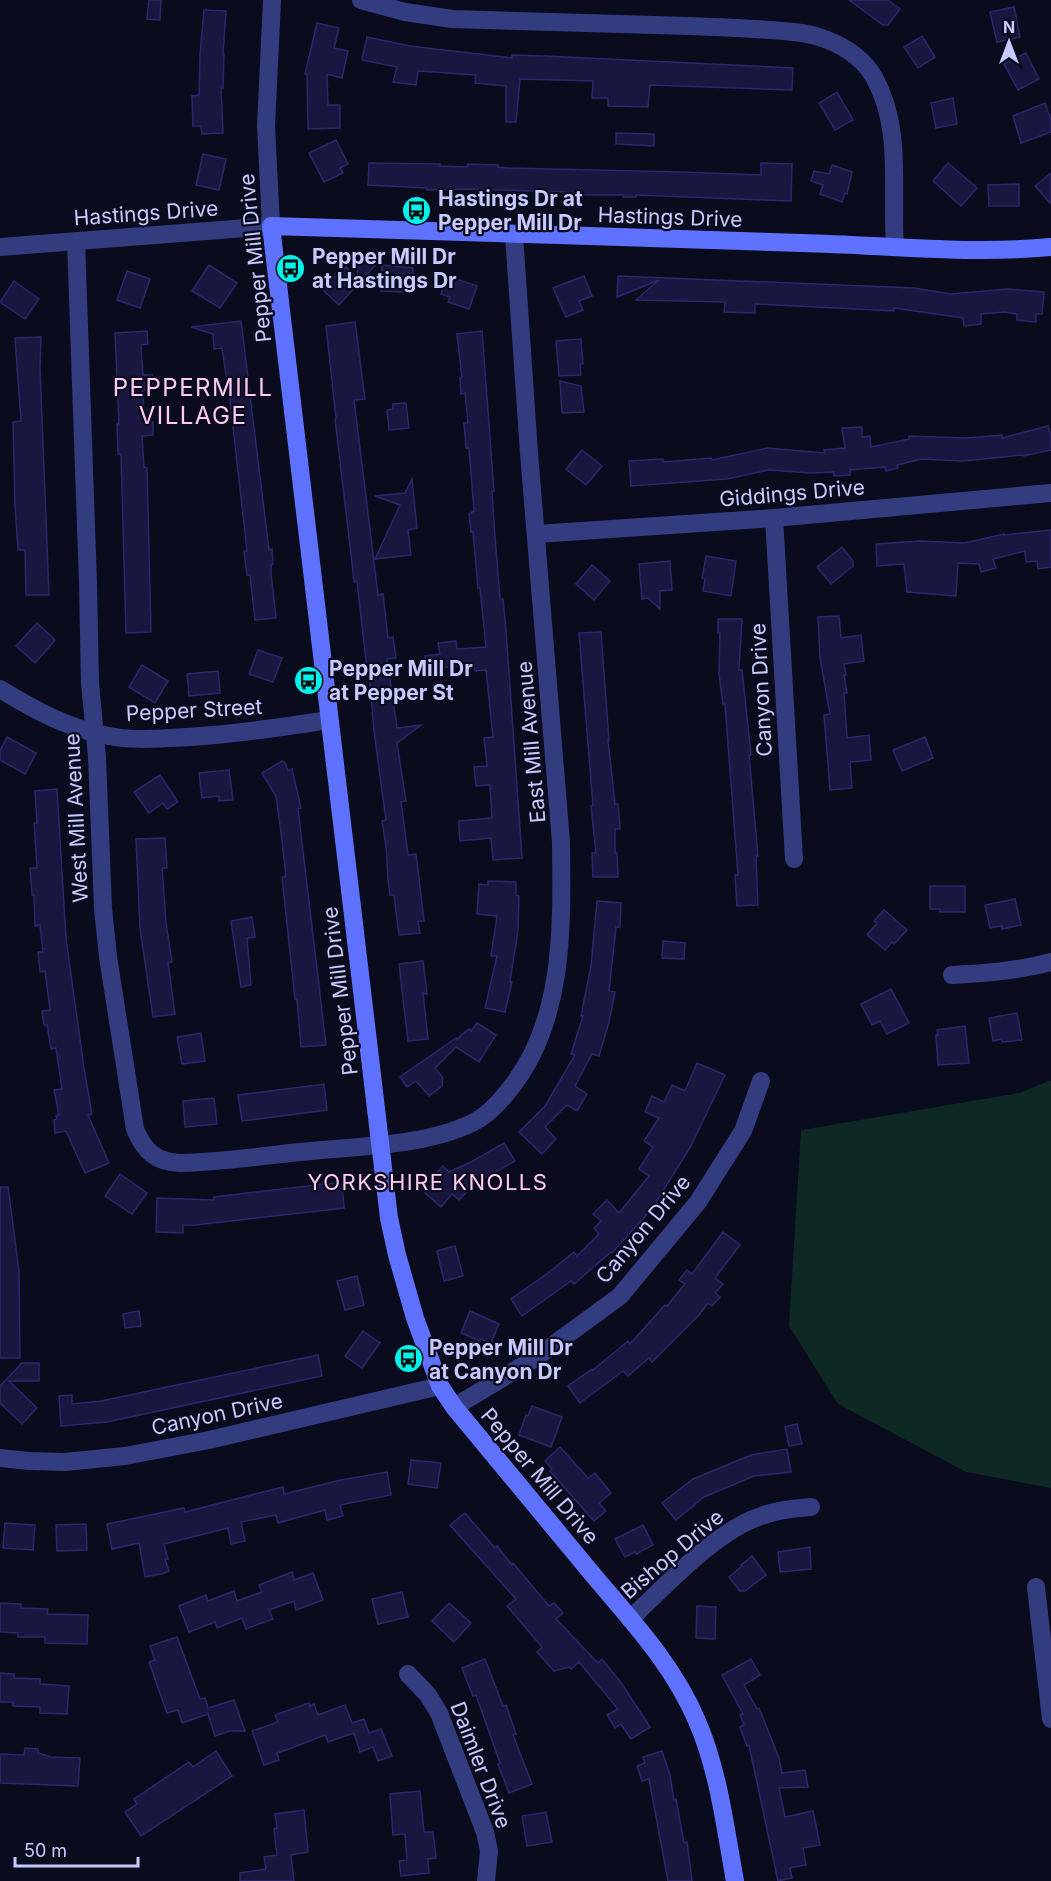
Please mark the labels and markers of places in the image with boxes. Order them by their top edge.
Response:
place label: Hastings Dr at Pepper Mill Dr [438,186,583,235]
bus stop icon: Hastings Dr at Pepper Mill Dr [401,194,433,226]
place label: Pepper Mill Dr at Hastings Dr [312,244,457,293]
bus stop icon: Pepper Mill Dr at Hastings Dr [275,252,307,284]
place label: Pepper Mill Dr at Pepper St [329,656,473,705]
bus stop icon: Pepper Mill Dr at Pepper St [292,664,324,696]
place label: Pepper Mill Dr at Canyon Dr [429,1335,573,1384]
bus stop icon: Pepper Mill Dr at Canyon Dr [392,1343,424,1375]

